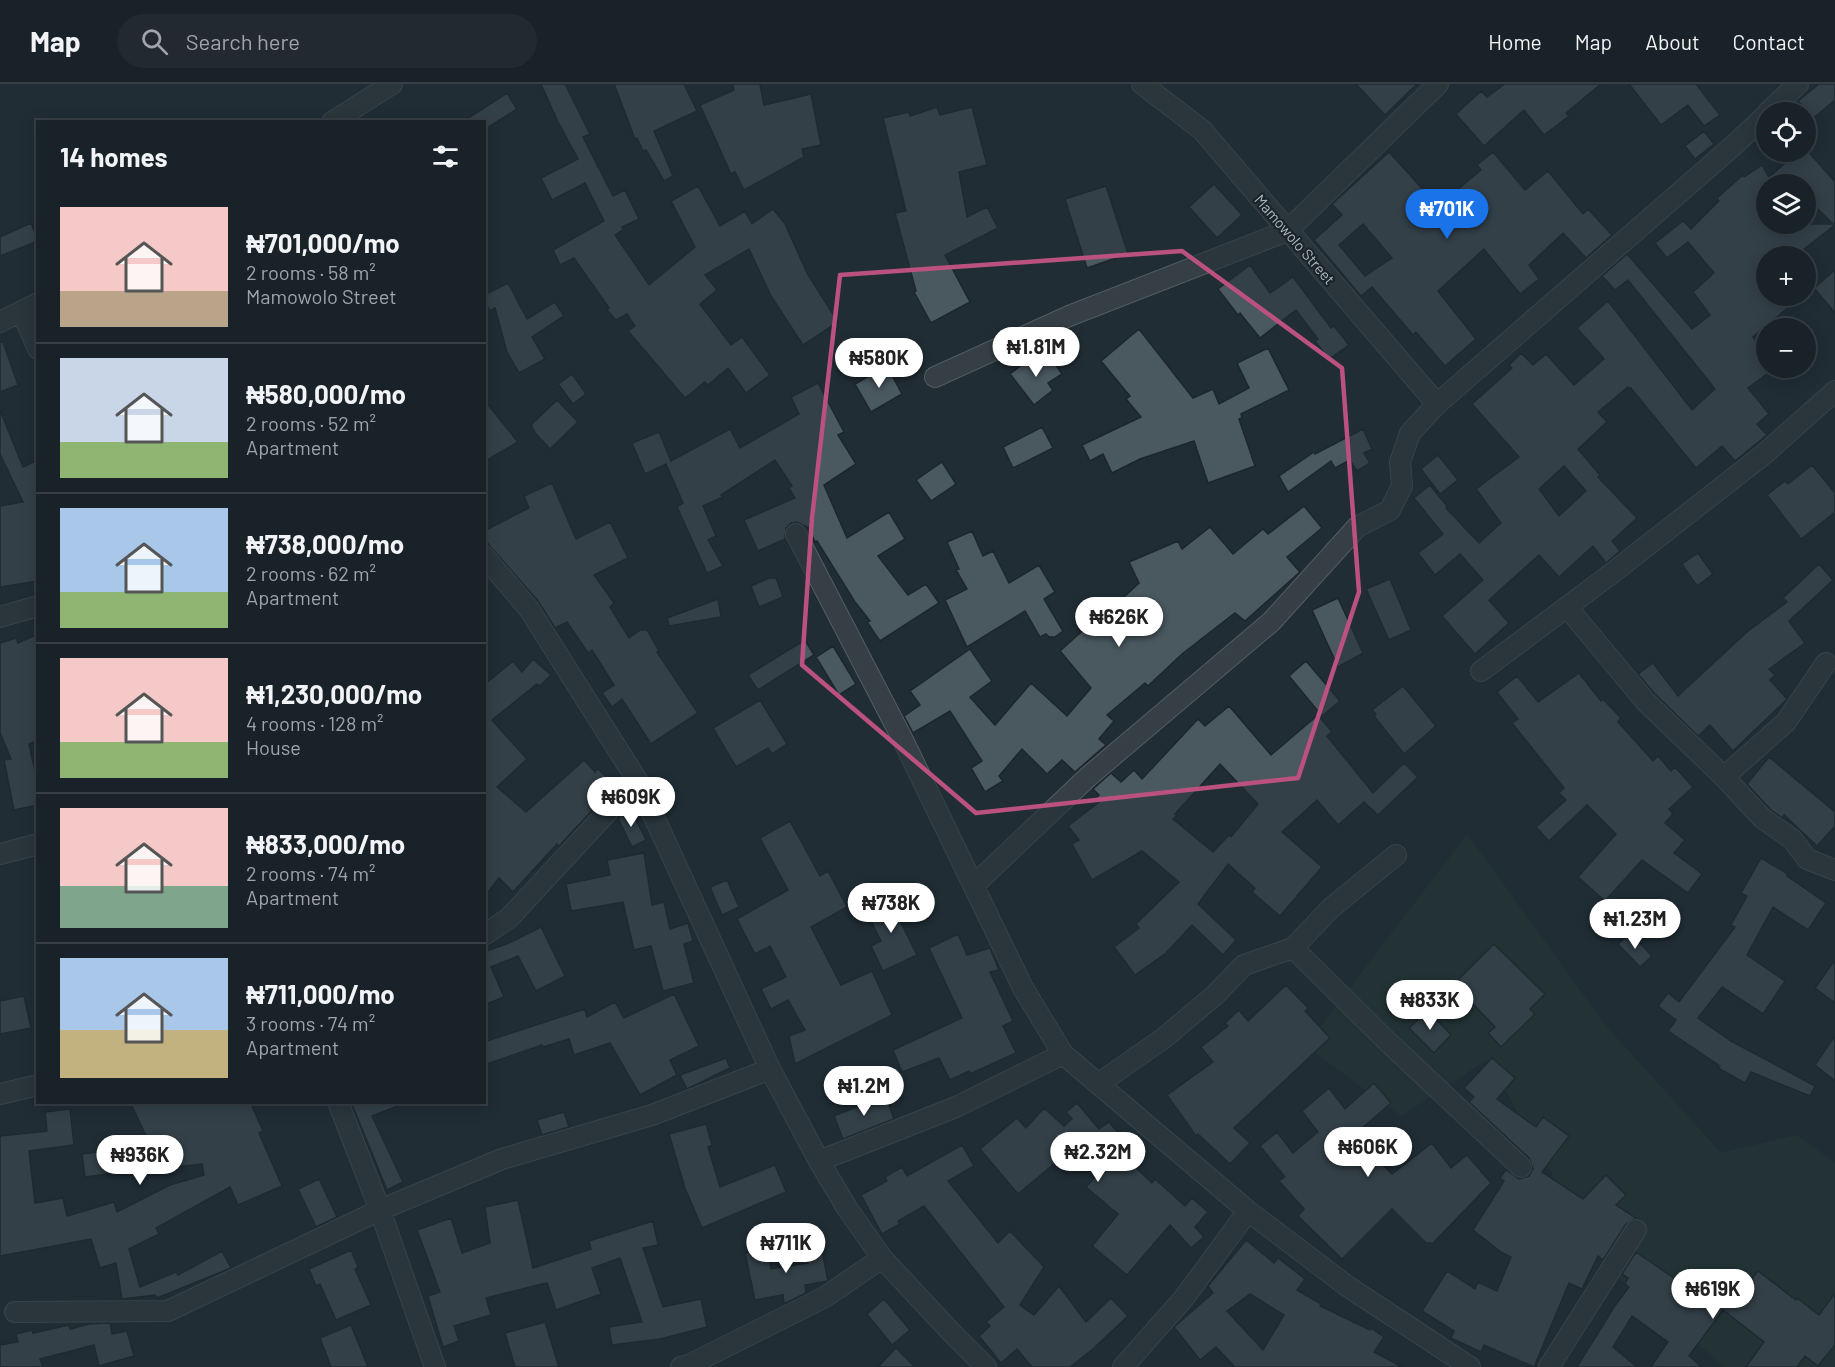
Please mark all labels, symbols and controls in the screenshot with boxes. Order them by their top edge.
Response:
search box [117,14,537,68]
text: Map [30,24,81,58]
icon: search [138,25,171,58]
text: Search here [186,28,300,54]
text: Home [1488,29,1542,54]
text: Map [1575,29,1612,54]
text: About [1645,29,1700,54]
text: Contact [1733,29,1805,54]
map controls [1756,102,1816,378]
button: locate [1756,102,1816,162]
icon: filters [429,140,462,173]
text: 14 homes [60,141,167,172]
button: layers [1756,174,1816,234]
pin: ₦701K [1405,189,1489,240]
street label: Mamowolo Street [1251,190,1339,288]
text: ₦701K [1419,196,1475,220]
text: ₦701,000/mo [246,227,400,258]
icon: home [108,231,180,303]
button: + [1756,246,1816,306]
text: 2 rooms · 58 m² [246,260,376,284]
text: Mamowolo Street [246,284,397,308]
button: − [1756,318,1816,378]
pin: ₦1.81M [987,327,1085,378]
text: ₦1.81M [1007,334,1065,358]
pin: ₦580K [837,338,921,389]
text: ₦580K [849,345,909,369]
text: ₦580,000/mo [246,378,406,409]
icon: home [108,382,180,454]
text: 2 rooms · 52 m² [246,411,376,435]
text: Apartment [246,435,339,459]
text: ₦738,000/mo [246,528,404,559]
icon: home [108,532,180,604]
text: 2 rooms · 62 m² [246,561,376,585]
text: Apartment [246,585,339,609]
pin: ₦626K [1077,597,1161,648]
text: ₦626K [1089,604,1149,628]
text: ₦1,230,000/mo [246,678,422,709]
icon: home [108,682,180,754]
text: 4 rooms · 128 m² [246,711,384,735]
text: House [246,735,301,759]
pin: ₦609K [589,777,673,828]
text: ₦609K [601,784,661,808]
text: ₦833,000/mo [246,828,405,859]
icon: home [108,832,180,904]
text: 2 rooms · 74 m² [246,861,376,885]
pin: ₦738K [849,883,933,934]
text: Apartment [246,885,339,909]
text: ₦738K [862,890,920,914]
pin: ₦1.23M [1586,899,1684,950]
text: ₦1.23M [1604,906,1666,930]
text: ₦711,000/mo [246,978,395,1009]
pin: ₦833K [1388,980,1472,1031]
icon: home [108,982,180,1054]
text: ₦833K [1400,987,1460,1011]
text: 3 rooms · 74 m² [246,1011,375,1035]
text: Apartment [246,1035,339,1059]
pin: ₦1.2M [822,1066,906,1117]
text: ₦1.2M [838,1073,890,1097]
pin: ₦606K [1326,1127,1410,1178]
pin: ₦2.32M [1049,1132,1147,1183]
text: ₦606K [1338,1134,1398,1158]
pin: ₦936K [98,1135,182,1186]
text: ₦2.32M [1064,1139,1132,1163]
text: ₦936K [110,1142,170,1166]
pin: ₦711K [744,1223,828,1274]
text: ₦711K [760,1230,812,1254]
pin: ₦619K [1671,1269,1755,1320]
text: ₦619K [1685,1276,1741,1300]

